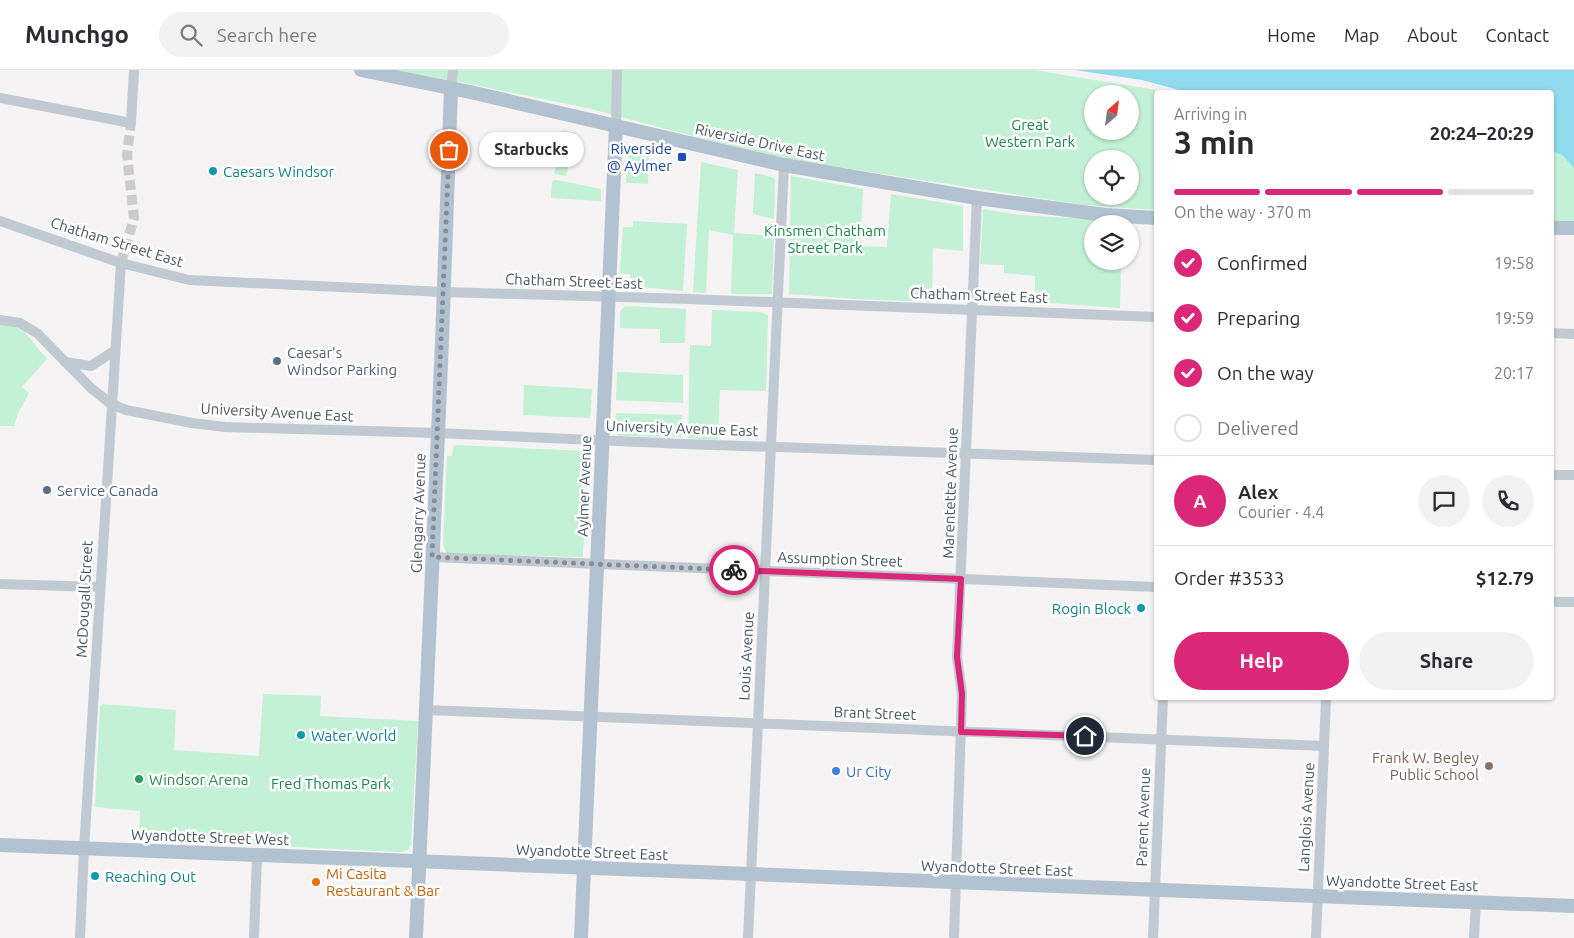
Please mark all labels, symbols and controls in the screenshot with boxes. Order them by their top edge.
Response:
search box [159,12,509,57]
text: Munchgo [25,21,129,48]
icon: search [177,21,205,49]
text: Search here [217,24,317,46]
text: Home [1267,25,1316,45]
text: Map [1344,25,1379,45]
text: About [1407,25,1457,45]
text: Contact [1485,25,1549,45]
north arrow [1084,85,1139,140]
map controls [1084,85,1139,270]
text: Arriving in [1174,105,1247,123]
park label: Great Western Park [985,116,1075,150]
street label: Riverside Drive East [694,120,827,164]
text: 20:24–20:29 [1429,122,1534,144]
text: 3 min [1174,124,1255,160]
pin [428,129,470,171]
callout: Starbucks [479,132,584,168]
icon: bag [435,136,463,164]
text: Starbucks [494,140,569,158]
place label: Riverside @ Aylmer [607,140,672,174]
button: locate [1084,150,1139,205]
marker: Riverside @ Aylmer [676,151,688,163]
place label: Caesars Windsor [223,163,334,180]
marker: Caesars Windsor [207,165,219,177]
text: On the way · 370 m [1174,203,1311,221]
street label: Chatham Street East [49,214,185,270]
button: layers [1084,215,1139,270]
park label: Kinsmen Chatham Street Park [764,222,886,256]
icon: check [1174,249,1202,277]
text: Confirmed [1217,252,1308,274]
text: 19:58 [1494,254,1534,272]
street label: Chatham Street East [505,270,643,292]
street label: Chatham Street East [910,284,1048,306]
icon: check [1174,304,1202,332]
text: Preparing [1217,307,1301,329]
text: 19:59 [1494,309,1534,327]
place label: Caesar's Windsor Parking [287,344,397,378]
marker: Caesar's Windsor Parking [271,355,283,367]
icon: check [1174,359,1202,387]
text: On the way [1217,362,1314,384]
text: 20:17 [1494,364,1534,382]
street label: University Avenue East [200,400,354,424]
street label: University Avenue East [605,417,759,439]
text: Delivered [1217,417,1299,439]
street label: Marentette Avenue [939,427,961,559]
street label: Aylmer Avenue [574,435,594,537]
street label: Glengarry Avenue [407,453,429,573]
button: chat [1418,475,1470,527]
button: phone [1482,475,1534,527]
text: Alex [1238,481,1278,503]
place label: Service Canada [57,482,158,499]
marker: Service Canada [41,484,53,496]
text: A [1193,490,1207,512]
text: Courier · 4.4 [1238,503,1324,521]
street label: McDougall Street [72,540,96,658]
courier [709,545,759,595]
street label: Assumption Street [777,548,903,570]
icon: bike [720,556,748,584]
text: Order #3533 [1174,567,1284,589]
text: $12.79 [1476,567,1534,589]
place label: Rogin Block [1052,600,1131,617]
marker: Rogin Block [1135,602,1147,614]
street label: Louis Avenue [735,611,757,701]
button: Help [1174,632,1349,690]
button: Share [1359,632,1534,690]
street label: Brant Street [833,703,917,723]
pin [1064,715,1106,757]
icon: home [1071,722,1099,750]
place label: Water World [311,727,396,744]
marker: Water World [295,729,307,741]
place label: Frank W. Begley Public School [1372,749,1479,783]
marker: Frank W. Begley Public School [1483,760,1495,772]
street label: Langlois Avenue [1295,762,1317,872]
place label: Ur City [846,763,891,780]
marker: Ur City [830,765,842,777]
street label: Parent Avenue [1133,767,1153,867]
place label: Windsor Arena [149,771,249,788]
marker: Windsor Arena [133,773,145,785]
park label: Fred Thomas Park [271,775,391,792]
street label: Wyandotte Street West [131,826,289,848]
street label: Wyandotte Street East [516,841,668,863]
street label: Wyandotte Street East [921,857,1073,879]
place label: Mi Casita Restaurant & Bar [326,865,440,899]
place label: Reaching Out [105,868,196,885]
marker: Reaching Out [89,870,101,882]
street label: Wyandotte Street East [1326,872,1478,894]
marker: Mi Casita Restaurant & Bar [310,876,322,888]

